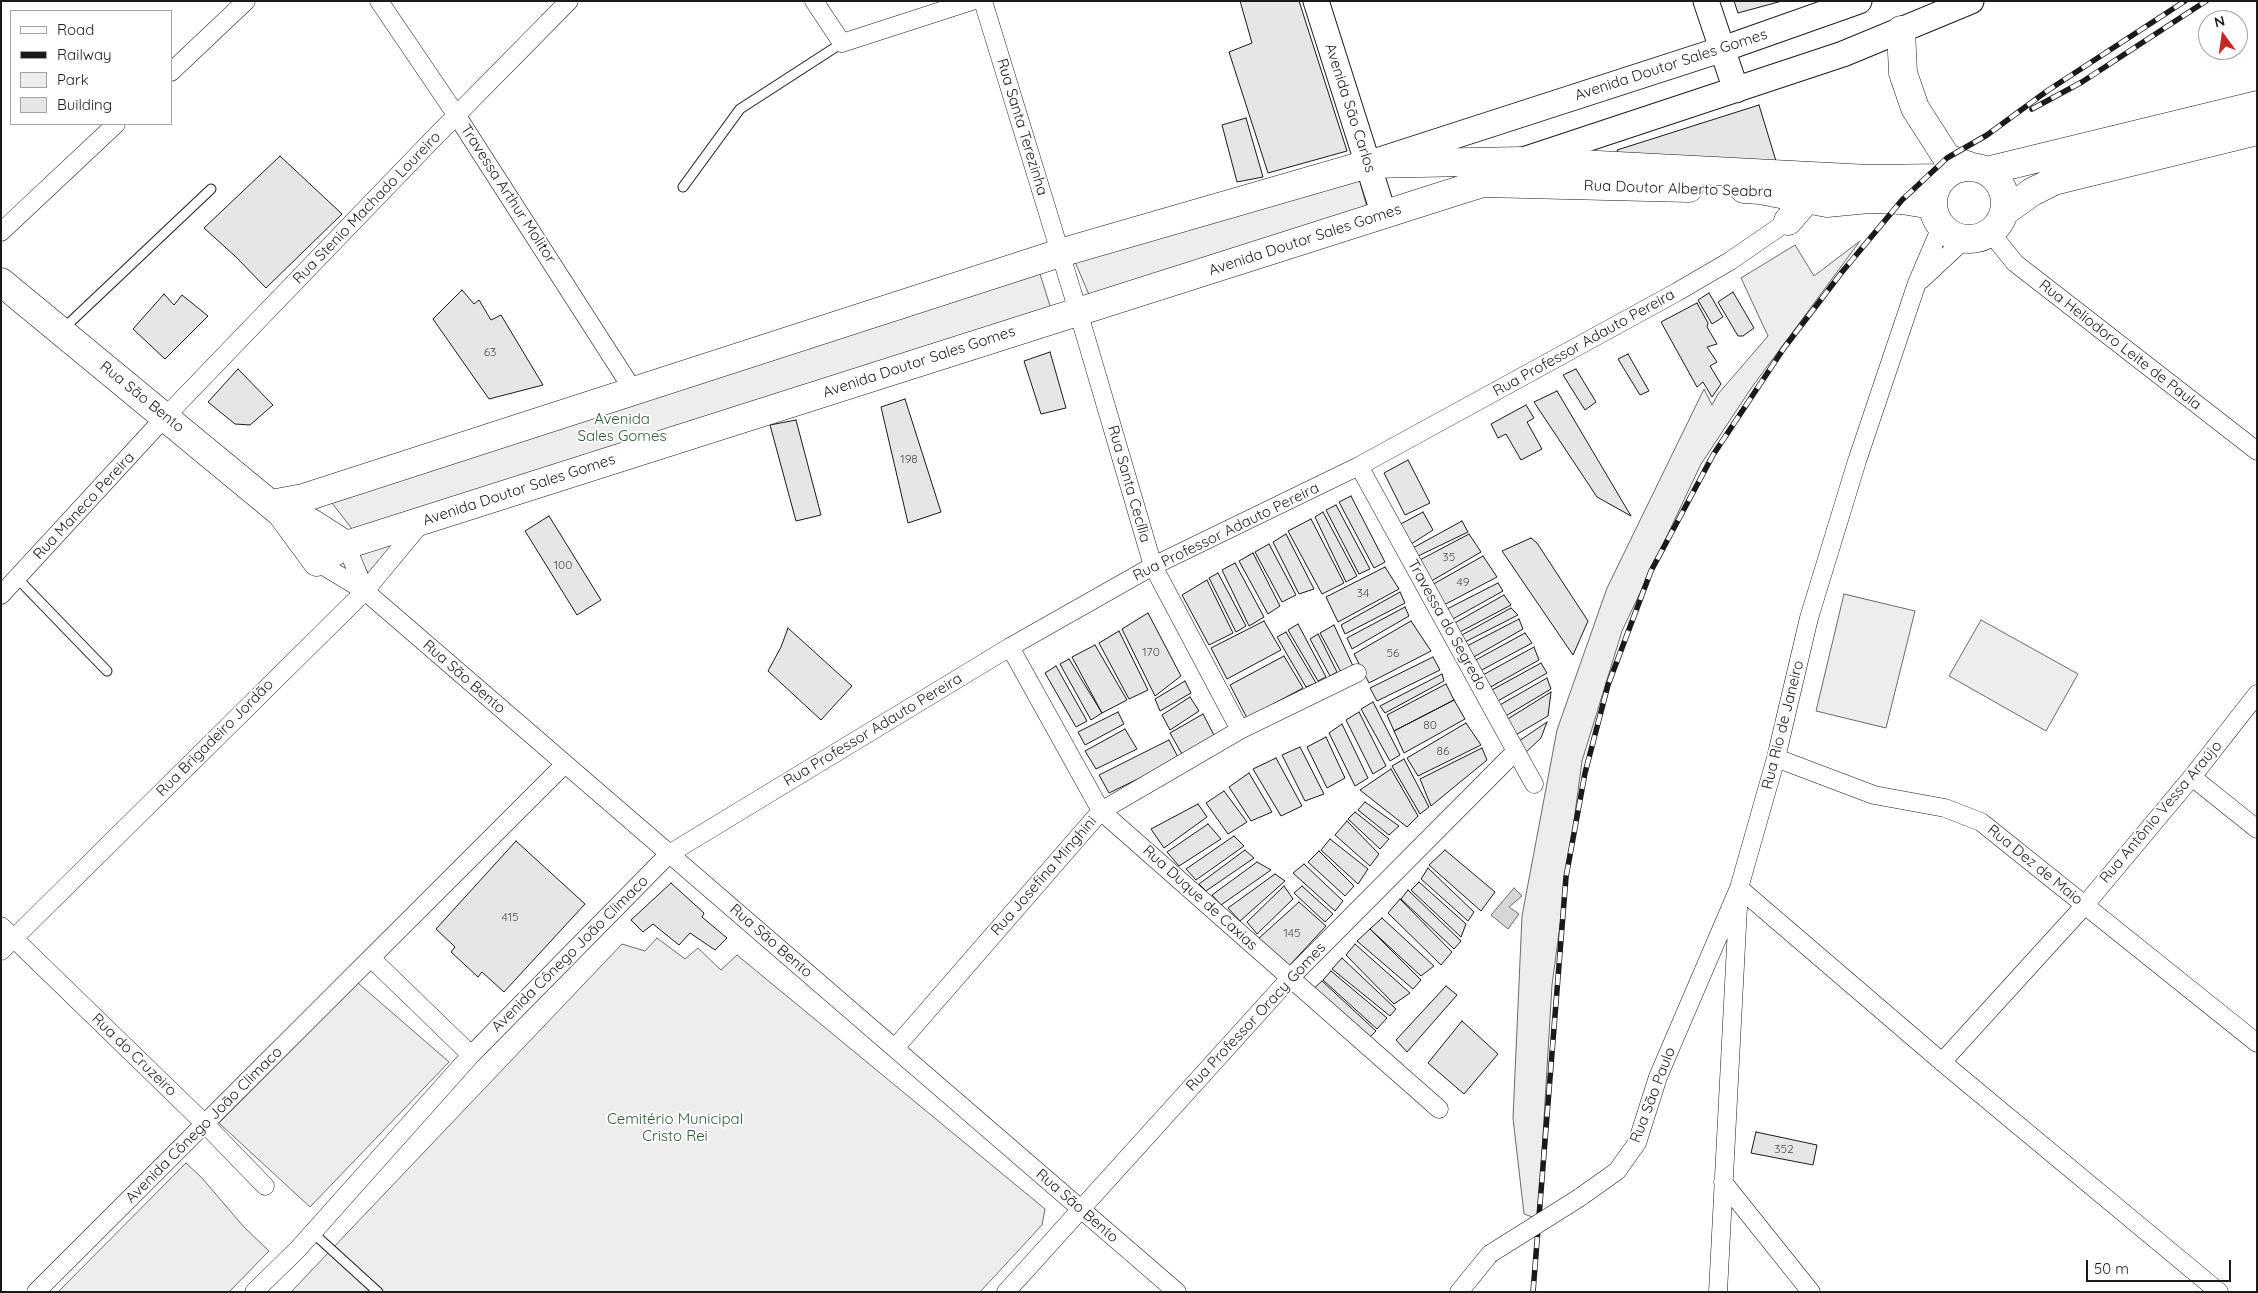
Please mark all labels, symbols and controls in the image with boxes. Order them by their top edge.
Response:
legend [10,10,172,125]
north arrow [2198,10,2248,60]
text: N [2212,11,2227,31]
text: Road [57,20,94,39]
street label: Avenida Doutor Sales Gomes [1572,25,1770,105]
street label: Avenida São Carlos [1321,41,1379,175]
text: Railway [57,45,112,64]
street label: Rua Santa Terezinha [993,56,1051,198]
text: Park [57,70,89,89]
text: Building [57,95,112,114]
street label: Travessa Arthur Molitor [456,121,560,267]
street label: Rua Stenio Machado Loureiro [289,128,445,288]
street label: Rua Doutor Alberto Seabra [1583,177,1773,201]
street label: Avenida Doutor Sales Gomes [1206,200,1404,280]
street label: Rua Heliodoro Leite de Paula [2035,276,2205,414]
street label: Rua Professor Adauto Pereira [1490,285,1678,401]
street label: Avenida Doutor Sales Gomes [820,322,1018,402]
house number: 63 [484,345,496,359]
street label: Rua São Bento [96,358,188,436]
park label: Avenida Sales Gomes [577,410,667,445]
street label: Rua Santa Cecília [1104,423,1154,545]
street label: Rua Maneco Pereira [30,449,138,563]
street label: Avenida Doutor Sales Gomes [420,450,618,530]
house number: 198 [900,452,918,466]
street label: Rua Professor Adauto Pereira [1130,479,1322,585]
house number: 35 [1443,550,1455,564]
street label: Travessa do Segredo [1404,556,1490,694]
house number: 100 [554,558,572,572]
house number: 49 [1457,575,1469,589]
house number: 34 [1357,586,1369,600]
street label: Rua São Bento [419,636,509,718]
house number: 170 [1142,645,1160,659]
house number: 56 [1387,646,1399,660]
street label: Rua Rio de Janeiro [1758,659,1808,791]
street label: Rua Professor Adauto Pereira [781,670,965,790]
street label: Rua Brigadeiro Jordão [153,676,277,800]
house number: 80 [1423,718,1437,732]
street label: Rua Antônio Vessa Araújo [2096,737,2226,887]
house number: 86 [1437,744,1449,758]
street label: Rua Josefina Minghini [987,813,1101,939]
street label: Rua Dez de Maio [1984,821,2086,909]
street label: Rua Duque de Caxias [1139,842,1261,954]
street label: Avenida Cônego João Climaco [488,872,652,1036]
street label: Rua São Bento [726,900,816,982]
house number: 415 [501,910,519,924]
house number: 145 [1283,926,1301,940]
street label: Rua Professor Oracy Gomes [1182,939,1330,1095]
street label: Rua do Cruzeiro [88,1010,180,1100]
street label: Avenida Cônego João Climaco [122,1043,286,1207]
street label: Rua São Paulo [1627,1045,1679,1145]
park label: Cemitério Municipal Cristo Rei [607,1110,743,1145]
house number: 352 [1774,1142,1794,1156]
street label: Rua São Bento [1032,1165,1122,1247]
scale bar [2088,1250,2233,1282]
text: 50 m [2094,1259,2129,1278]

